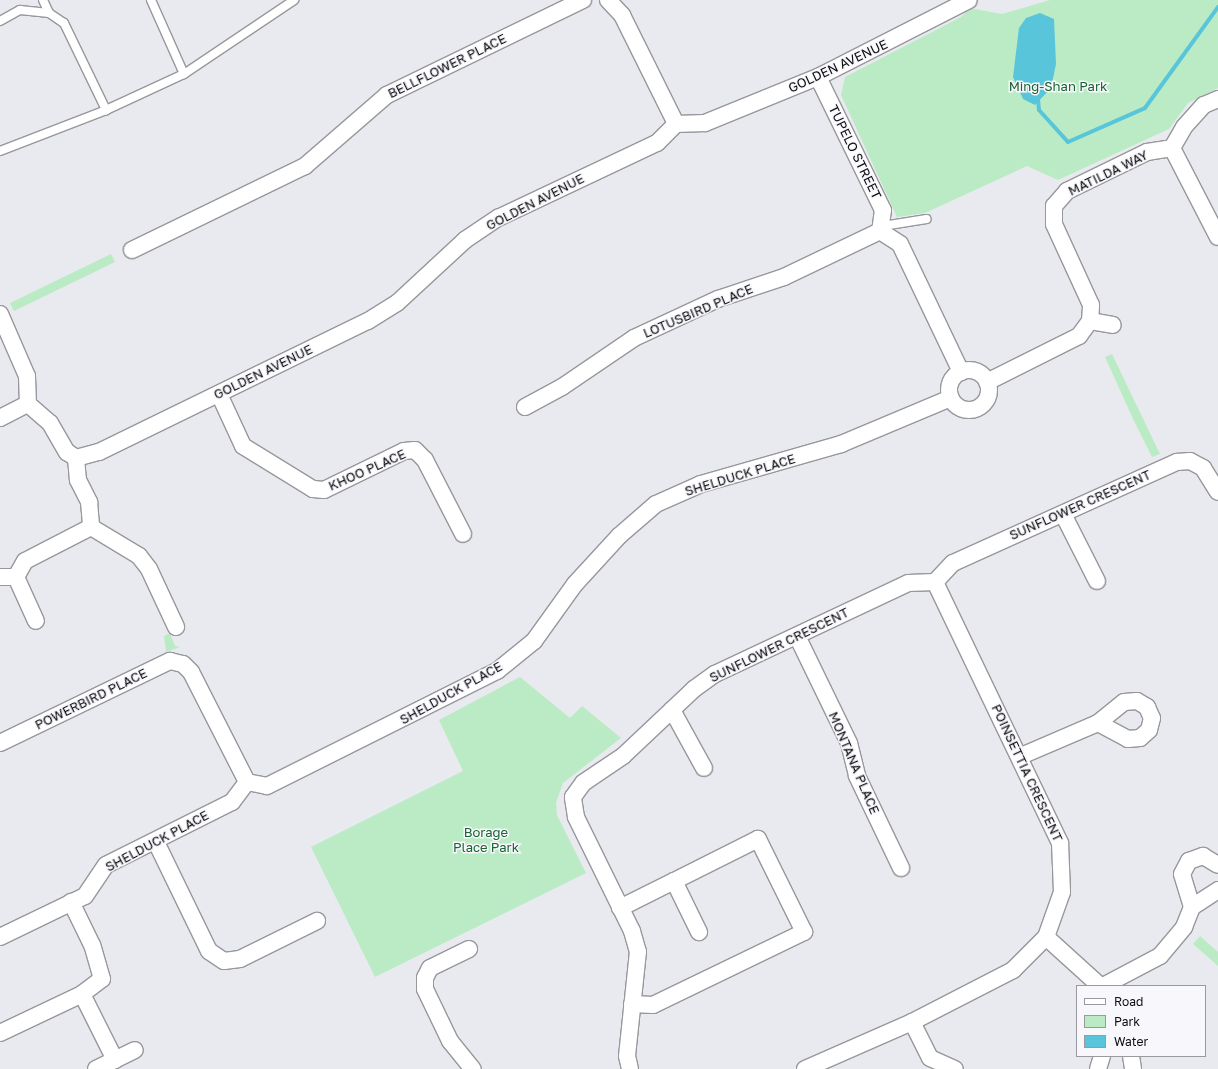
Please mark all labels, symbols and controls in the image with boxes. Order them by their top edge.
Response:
street label: BELLFLOWER PLACE [385,31,509,101]
street label: GOLDEN AVENUE [786,36,890,96]
park label: Ming-Shan Park [1009,78,1107,94]
street label: TUPELO STREET [825,102,885,202]
street label: MATILDA WAY [1066,147,1150,199]
street label: GOLDEN AVENUE [483,171,587,233]
street label: LOTUSBIRD PLACE [641,281,755,341]
street label: GOLDEN AVENUE [211,341,315,403]
street label: KHOO PLACE [326,446,408,494]
street label: SHELDUCK PLACE [683,451,797,499]
street label: SUNFLOWER CRESCENT [1007,467,1153,543]
street label: SUNFLOWER CRESCENT [707,604,851,686]
street label: SHELDUCK PLACE [397,658,505,728]
street label: POWERBIRD PLACE [32,665,150,733]
street label: POINSETTIA CRESCENT [988,702,1066,844]
street label: MONTANA PLACE [825,709,883,817]
street label: SHELDUCK PLACE [103,807,211,875]
park label: Borage Place Park [453,825,519,856]
legend [1076,985,1206,1057]
text: Road [1114,994,1143,1009]
text: Park [1114,1014,1140,1029]
text: Water [1114,1034,1148,1049]

